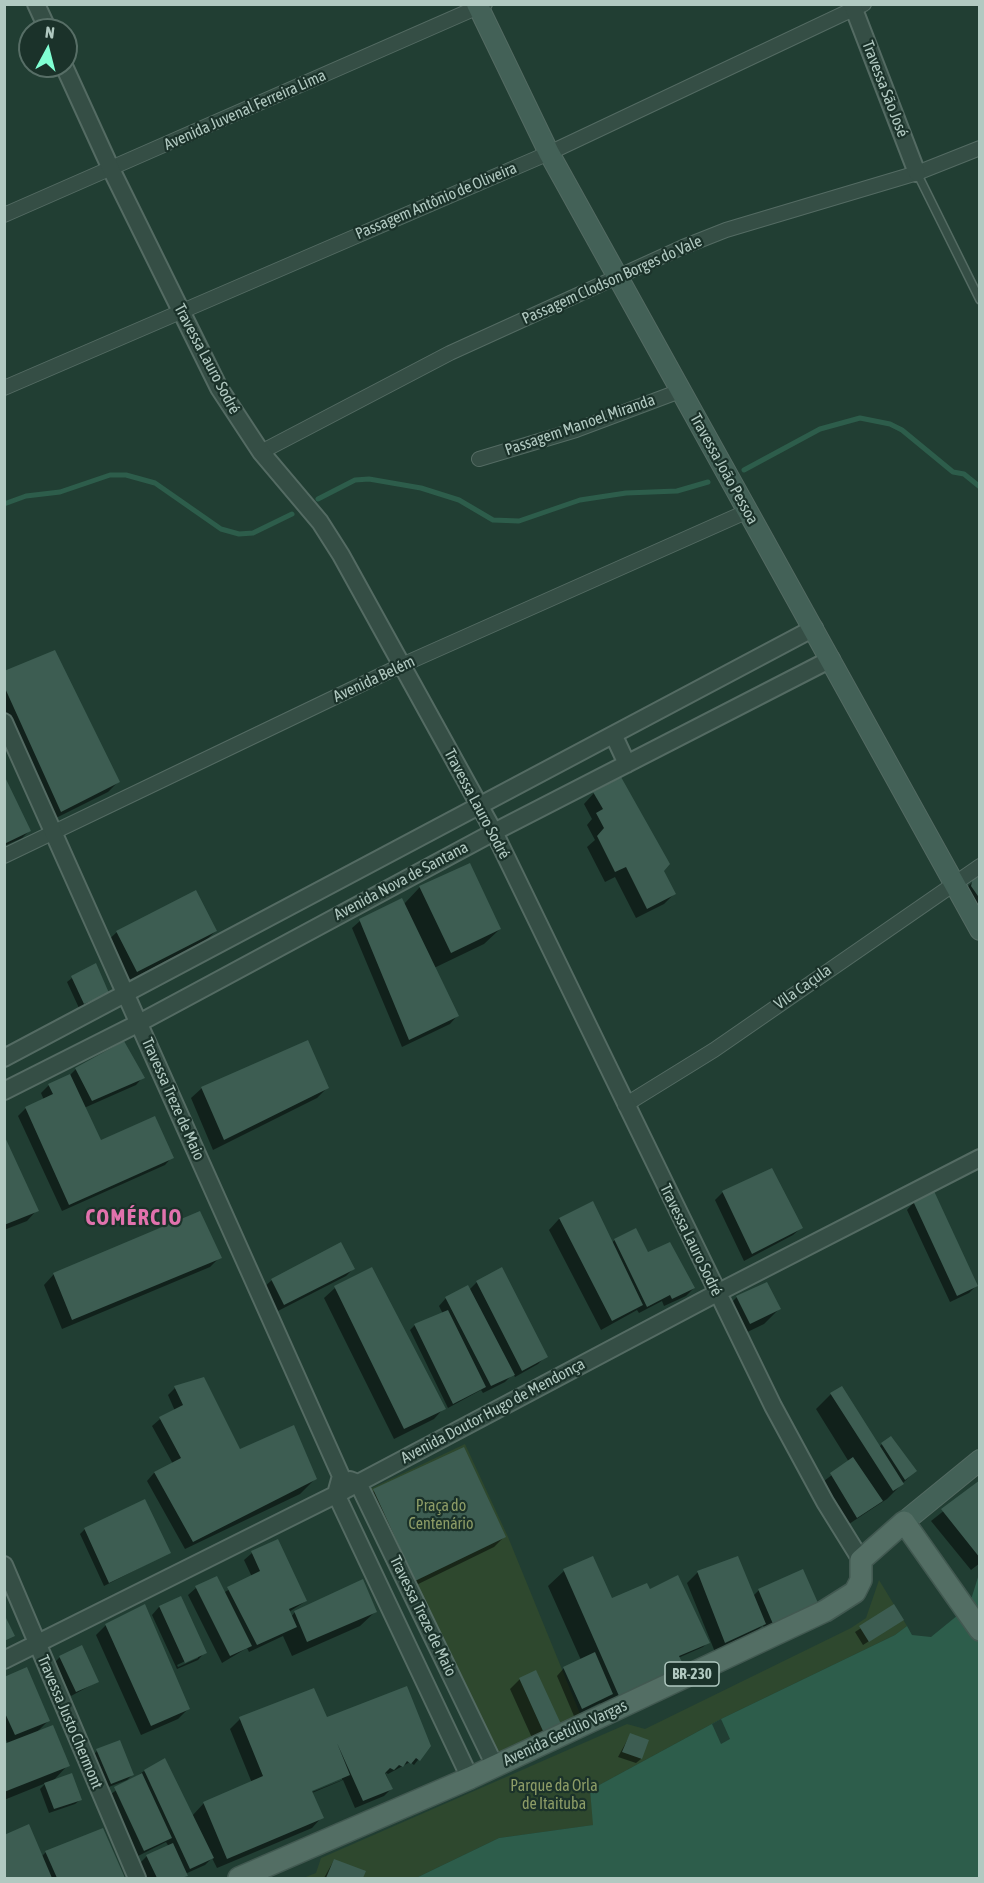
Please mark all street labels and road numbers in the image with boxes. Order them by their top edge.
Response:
street label: Travessa São José [858,38,912,140]
street label: Avenida Juvenal Ferreira Lima [161,66,329,154]
street label: Passagem Antônio de Oliveira [352,158,520,244]
street label: Passagem Clodson Borges do Vale [519,232,705,328]
street label: Travessa Lauro Sodré [170,301,244,417]
street label: Passagem Manoel Miranda [502,390,658,460]
street label: Travessa João Pessoa [686,410,762,528]
street label: Avenida Belém [330,652,418,706]
street label: Travessa Lauro Sodré [440,746,514,862]
street label: Avenida Nova de Santana [331,837,471,925]
street label: Vila Caçula [771,960,835,1014]
street label: Travessa Treze de Maio [137,1035,209,1163]
street label: Travessa Lauro Sodré [656,1181,726,1299]
street label: Avenida Doutor Hugo de Mendonça [398,1354,588,1468]
street label: Travessa Treze de Maio [385,1552,461,1680]
street label: Travessa Justo Chermont [33,1652,107,1792]
road number: BR-230 [665,1662,719,1686]
street label: Avenida Getúlio Vargas [500,1696,630,1770]

